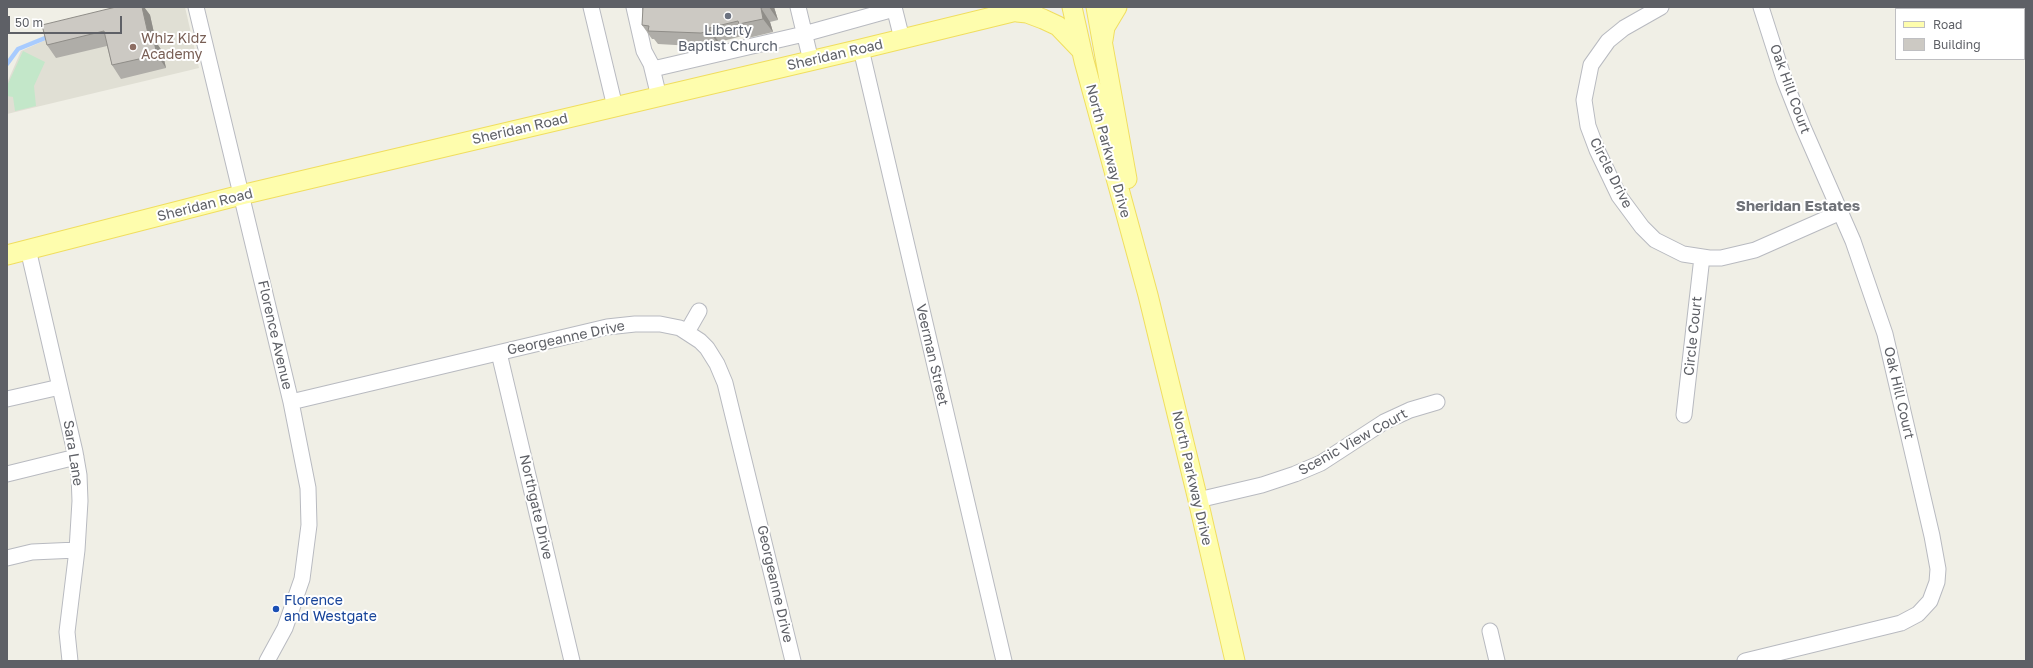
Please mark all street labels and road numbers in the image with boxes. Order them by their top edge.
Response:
street label: Sheridan Road [785,36,885,74]
street label: Oak Hill Court [1766,42,1814,136]
street label: North Parkway Drive [1082,82,1134,220]
street label: Sheridan Road [470,110,570,148]
street label: Circle Drive [1586,135,1636,211]
street label: Sheridan Road [156,185,254,225]
street label: Florence Avenue [254,279,296,391]
street label: Circle Court [1680,295,1706,377]
street label: Veerman Street [912,302,952,408]
street label: Georgeanne Drive [506,317,626,359]
street label: Oak Hill Court [1880,345,1918,441]
street label: Scenic View Court [1296,405,1410,479]
street label: North Parkway Drive [1168,409,1216,547]
street label: Sara Lane [60,419,86,487]
street label: Northgate Drive [516,453,556,561]
street label: Georgeanne Drive [753,524,797,644]

